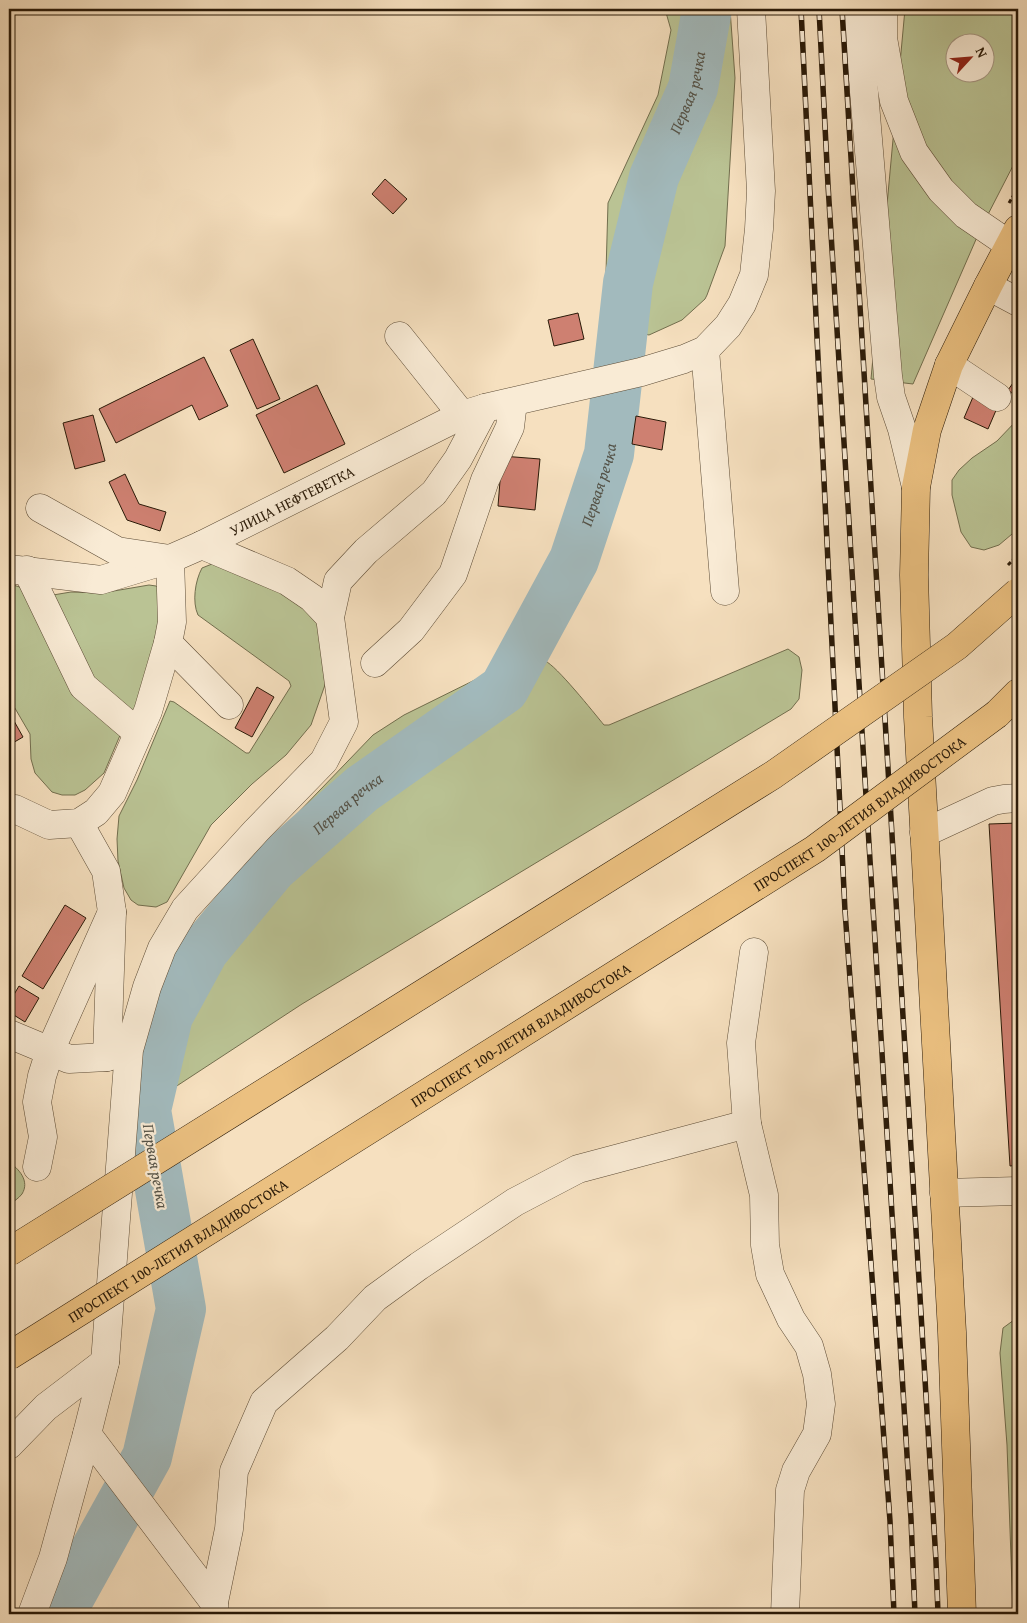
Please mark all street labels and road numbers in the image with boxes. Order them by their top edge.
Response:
street label: УЛИЦА НЕФТЕВЕТКА [226,460,358,540]
street label: ПРОСПЕКТ 100-ЛЕТИЯ ВЛАДИВОСТОКА [749,730,970,896]
street label: ПРОСПЕКТ 100-ЛЕТИЯ ВЛАДИВОСТОКА [406,957,634,1112]
street label: ПРОСПЕКТ 100-ЛЕТИЯ ВЛАДИВОСТОКА [63,1173,292,1327]

